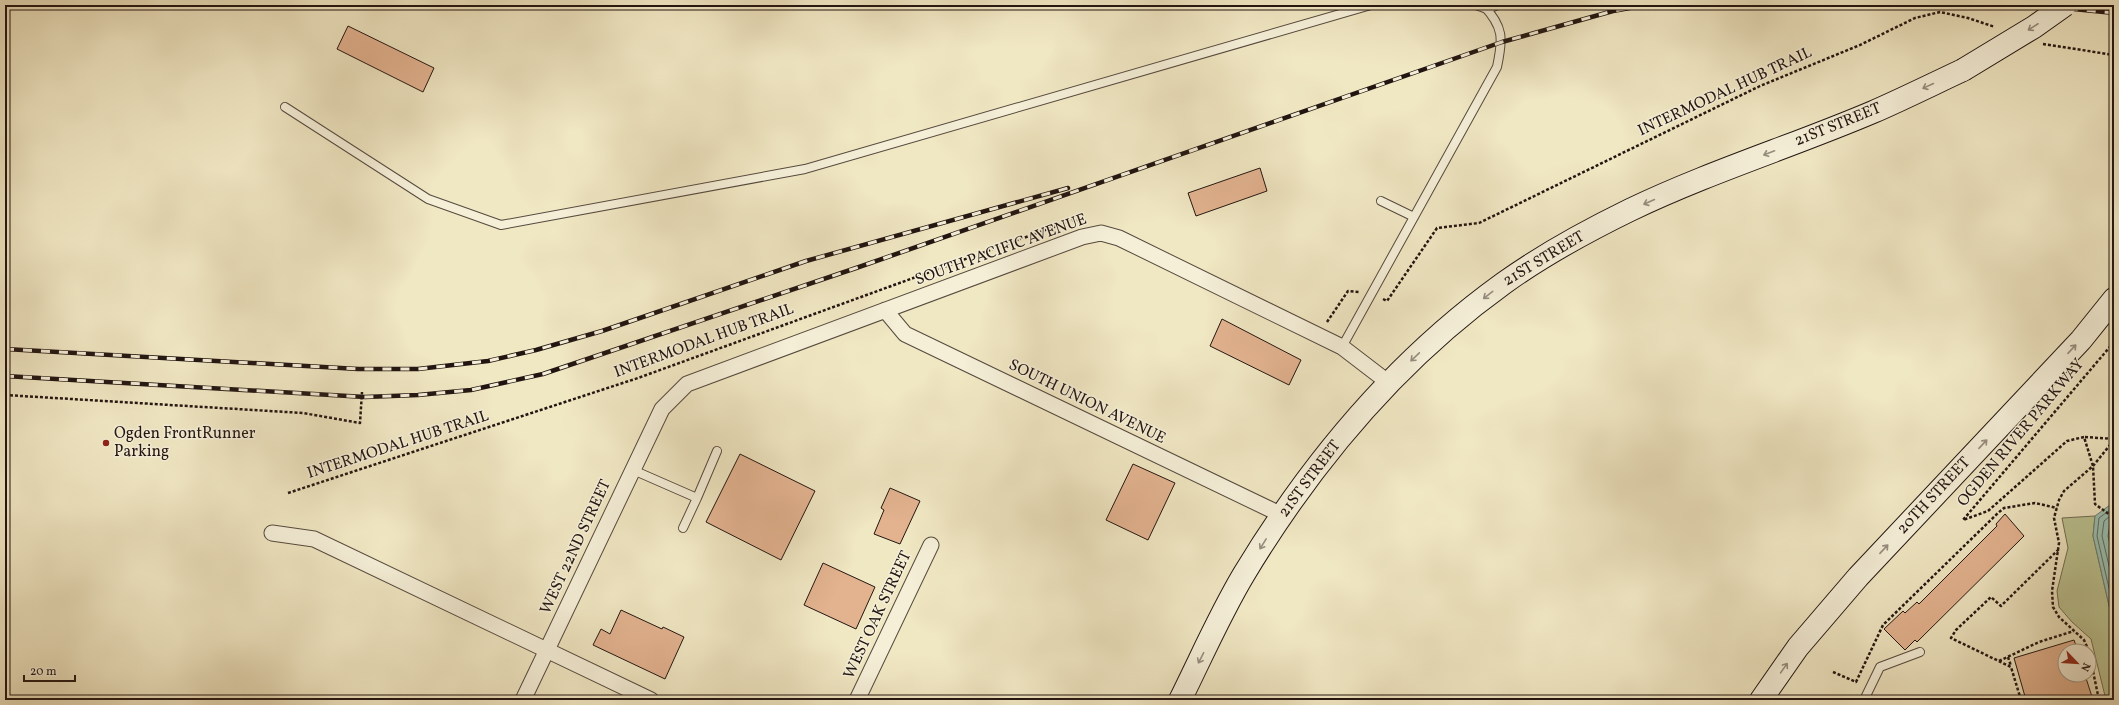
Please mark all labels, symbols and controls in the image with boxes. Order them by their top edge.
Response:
one-way arrow [2027,24,2039,32]
street label: INTERMODAL HUB TRAIL [1634,42,1816,142]
one-way arrow [1922,83,1934,90]
street label: 21ST STREET [1791,98,1885,152]
one-way arrow [1763,149,1775,157]
one-way arrow [1643,199,1655,206]
street label: SOUTH PACIFIC AVENUE [912,209,1090,291]
street label: 21ST STREET [1499,226,1589,292]
one-way arrow [1483,291,1494,300]
street label: INTERMODAL HUB TRAIL [611,298,797,384]
one-way arrow [2067,344,2077,354]
one-way arrow [1410,353,1421,362]
street label: SOUTH UNION AVENUE [1005,354,1169,450]
street label: OGDEN RIVER PARKWAY [1952,354,2090,512]
street label: INTERMODAL HUB TRAIL [304,405,492,485]
place label: Ogden FrontRunner Parking [114,423,256,463]
street label: 21ST STREET [1274,436,1346,522]
marker: Ogden FrontRunner Parking [101,438,111,448]
one-way arrow [1978,439,1988,449]
street label: 20TH STREET [1892,452,1976,540]
street label: WEST 22ND STREET [535,476,617,618]
one-way arrow [1259,539,1267,550]
one-way arrow [1880,544,1889,554]
street label: WEST OAK STREET [839,547,917,683]
north arrow [2057,643,2097,683]
one-way arrow [1197,652,1204,664]
scale bar [24,657,75,683]
text: N [2076,660,2093,673]
one-way arrow [1780,663,1788,674]
text: 20 m [30,664,57,680]

